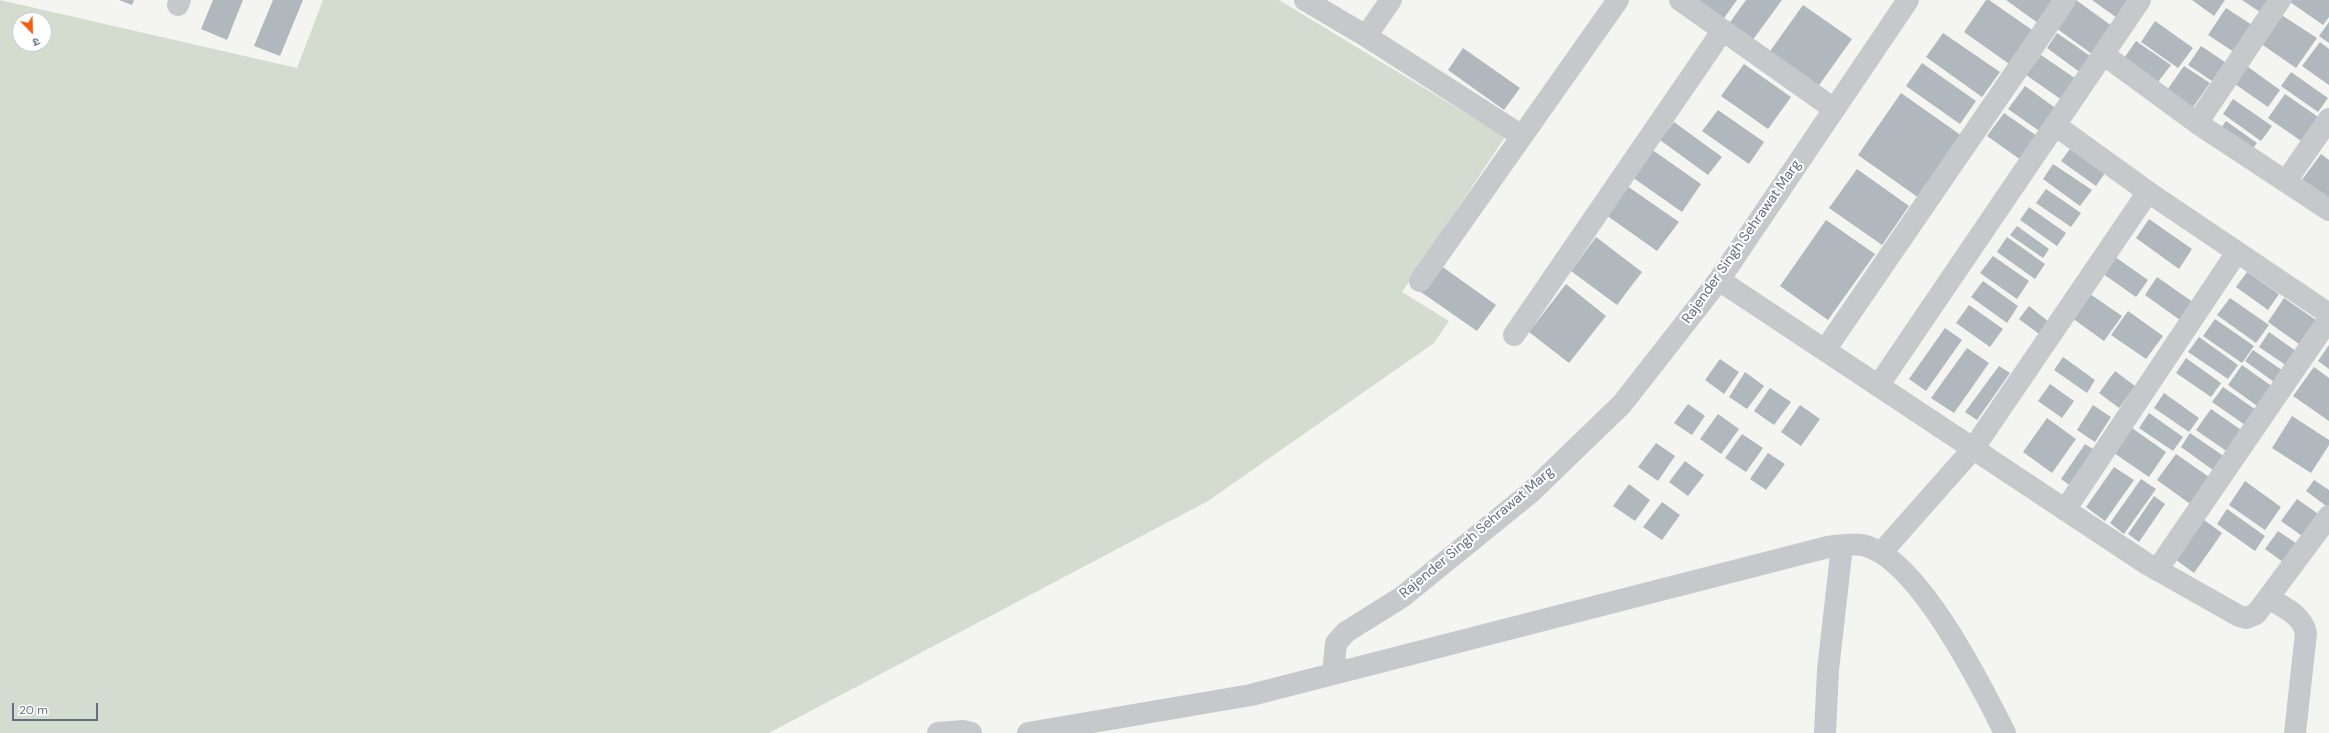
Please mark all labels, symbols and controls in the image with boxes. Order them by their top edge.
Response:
north arrow [12,12,52,52]
text: उ [31,34,42,50]
street label: Rajender Singh Sehrawat Marg [1679,157,1805,327]
street label: Rajender Singh Sehrawat Marg [1397,464,1557,602]
scale bar [14,695,100,721]
text: 20 m [19,702,48,718]

